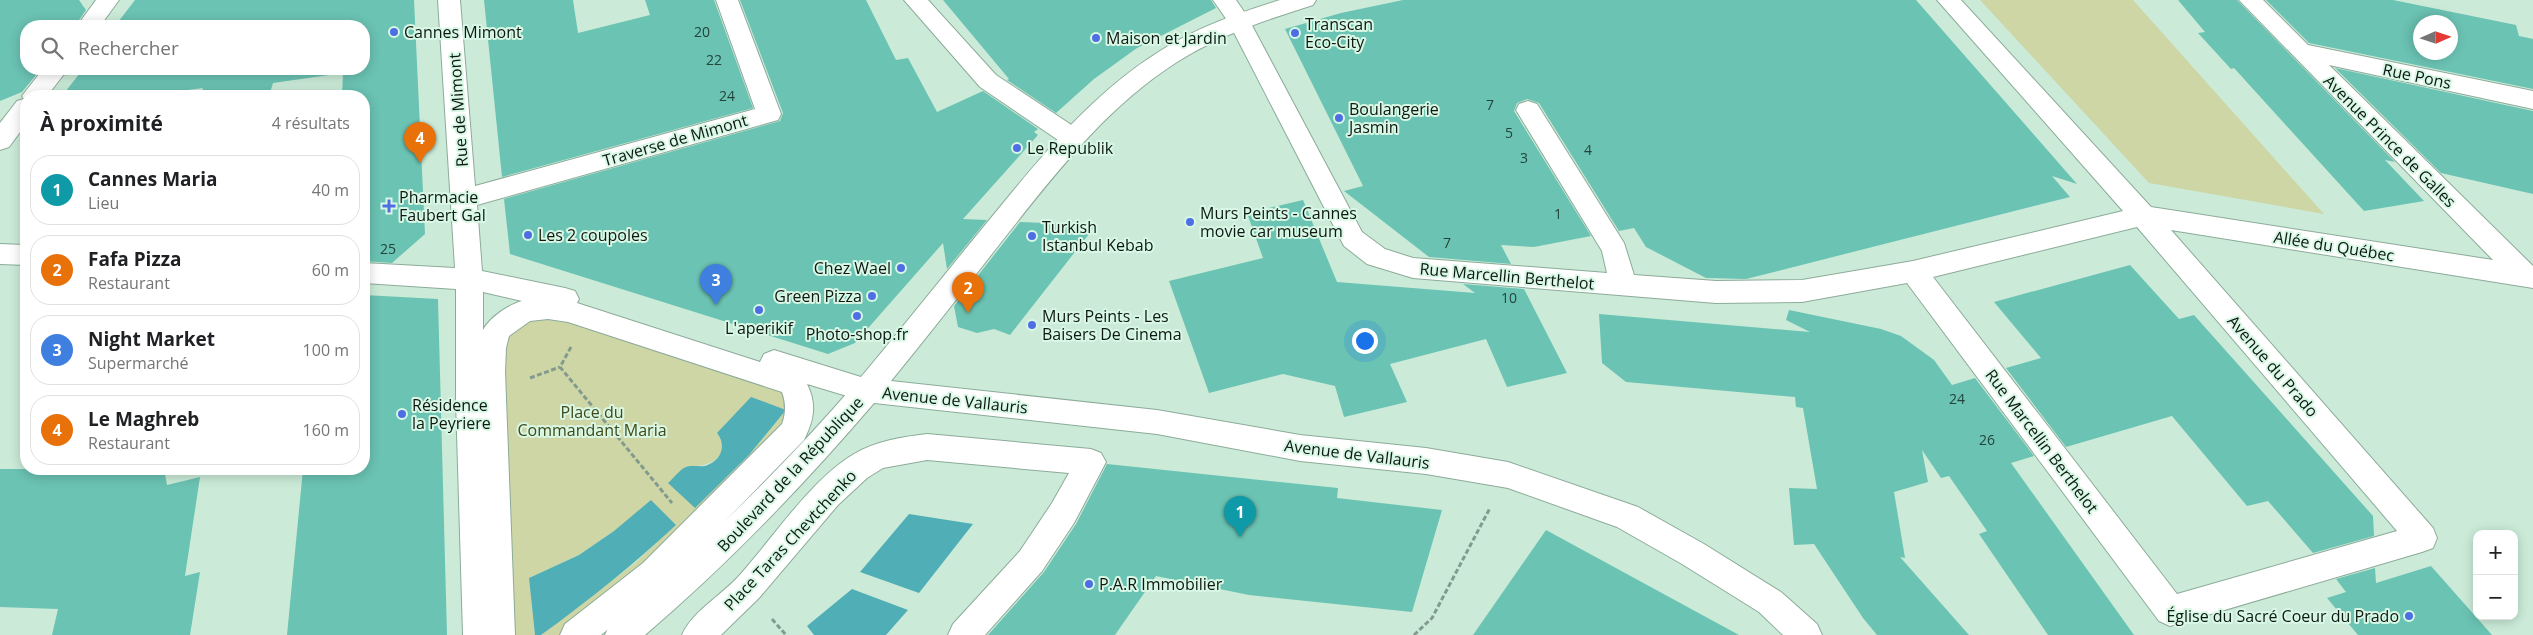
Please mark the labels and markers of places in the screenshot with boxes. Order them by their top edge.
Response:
place label: Transcan Eco-City [1305,13,1373,53]
place label: Cannes Mimont [404,21,522,43]
marker: Cannes Mimont [388,26,400,38]
place label: Maison et Jardin [1106,27,1227,49]
marker: Transcan Eco-City [1289,27,1301,39]
marker: Maison et Jardin [1090,32,1102,44]
place label: Boulangerie Jasmin [1347,98,1439,138]
marker: Boulangerie Jasmin [1333,112,1345,124]
pin: 4 [404,122,436,163]
place label: Le Republik [1027,137,1114,159]
marker: Le Republik [1011,142,1023,154]
place label: Pharmacie Faubert Gal [399,186,486,226]
marker: Pharmacie Faubert Gal [383,200,395,212]
place label: Murs Peints - Cannes movie car museum [1200,202,1357,242]
place label: Turkish Istanbul Kebab [1042,216,1154,256]
marker: Murs Peints - Cannes movie car museum [1184,216,1196,228]
place label: Les 2 coupoles [538,224,648,246]
marker: Les 2 coupoles [522,229,534,241]
marker: Turkish Istanbul Kebab [1026,230,1038,242]
place label: Chez Wael [814,257,891,279]
marker: Chez Wael [895,262,907,274]
pin: 3 [700,264,732,305]
pin: 2 [952,272,984,313]
place label: Green Pizza [774,285,862,307]
marker: Green Pizza [866,290,878,302]
marker: L'aperikif [753,304,765,316]
place label: Murs Peints - Les Baisers De Cinema [1042,305,1182,345]
marker: Photo-shop.fr [851,310,863,322]
place label: L'aperikif [725,317,795,339]
marker: Murs Peints - Les Baisers De Cinema [1026,319,1038,331]
place label: Photo-shop.fr [806,323,909,345]
place label: Résidence la Peyriere [412,394,491,434]
marker: Résidence la Peyriere [396,408,408,420]
pin: 1 [1224,496,1256,537]
place label: P.A.R Immobilier [1099,573,1223,595]
marker: P.A.R Immobilier [1083,578,1095,590]
place label: Église du Sacré Coeur du Prado [2166,605,2399,627]
marker: Église du Sacré Coeur du Prado [2403,610,2415,622]

